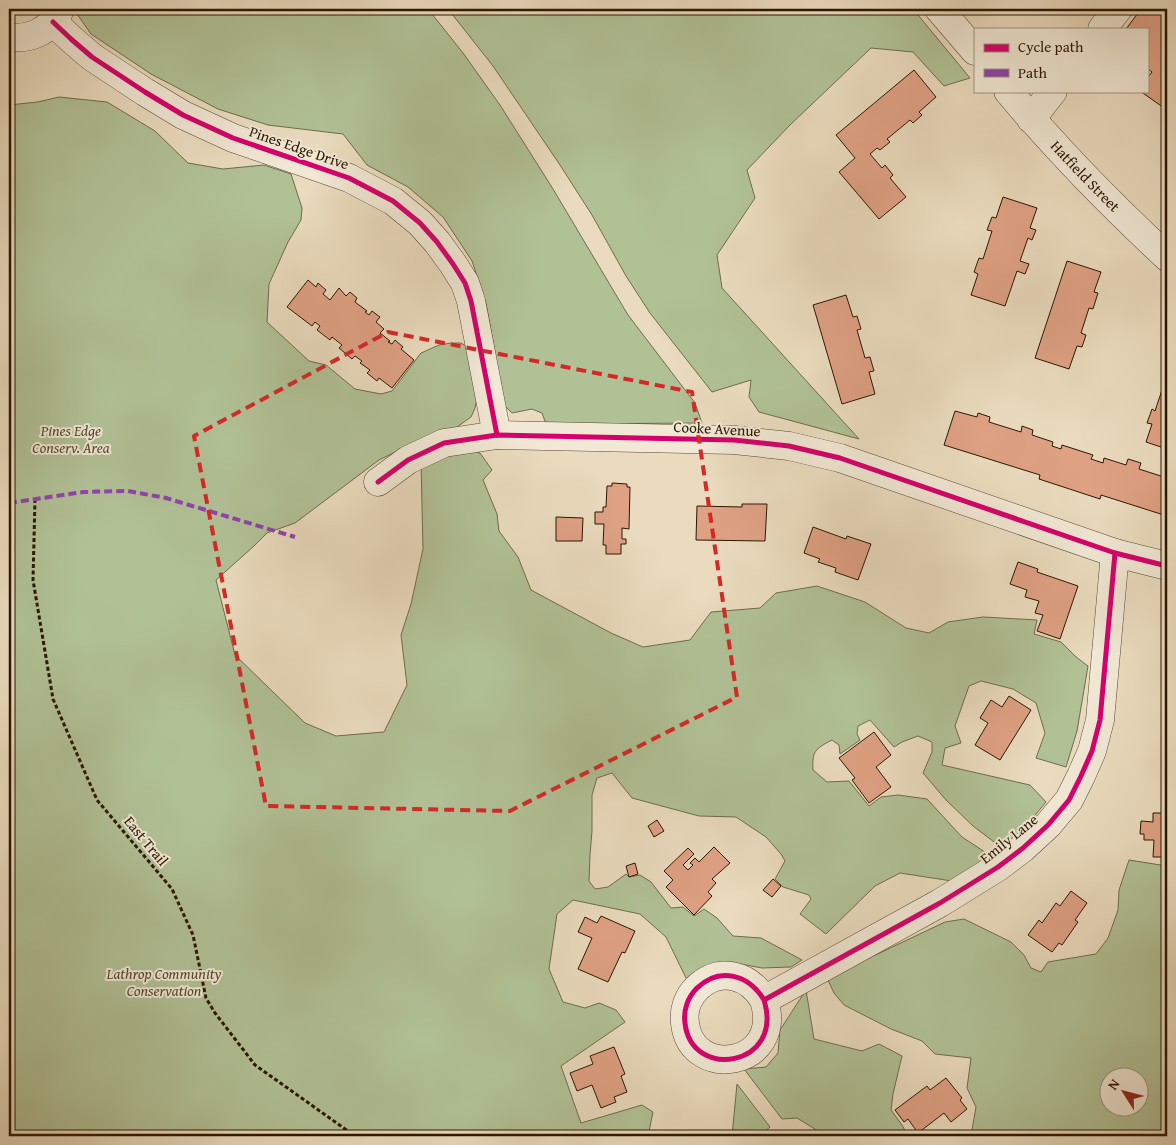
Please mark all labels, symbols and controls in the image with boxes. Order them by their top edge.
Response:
legend [974,28,1148,92]
text: Cycle path [1018,36,1084,57]
text: Path [1018,62,1047,83]
street label: Pines Edge Drive [247,121,352,174]
street label: Hatfield Street [1046,136,1125,217]
street label: Cooke Avenue [673,416,761,441]
park label: Pines Edge Conserv. Area [32,420,110,458]
street label: Emily Lane [975,809,1042,868]
street label: East Trail [119,811,173,870]
park label: Lathrop Community Conservation [106,963,222,1001]
north arrow [1098,1068,1148,1118]
text: N [1103,1074,1125,1094]

